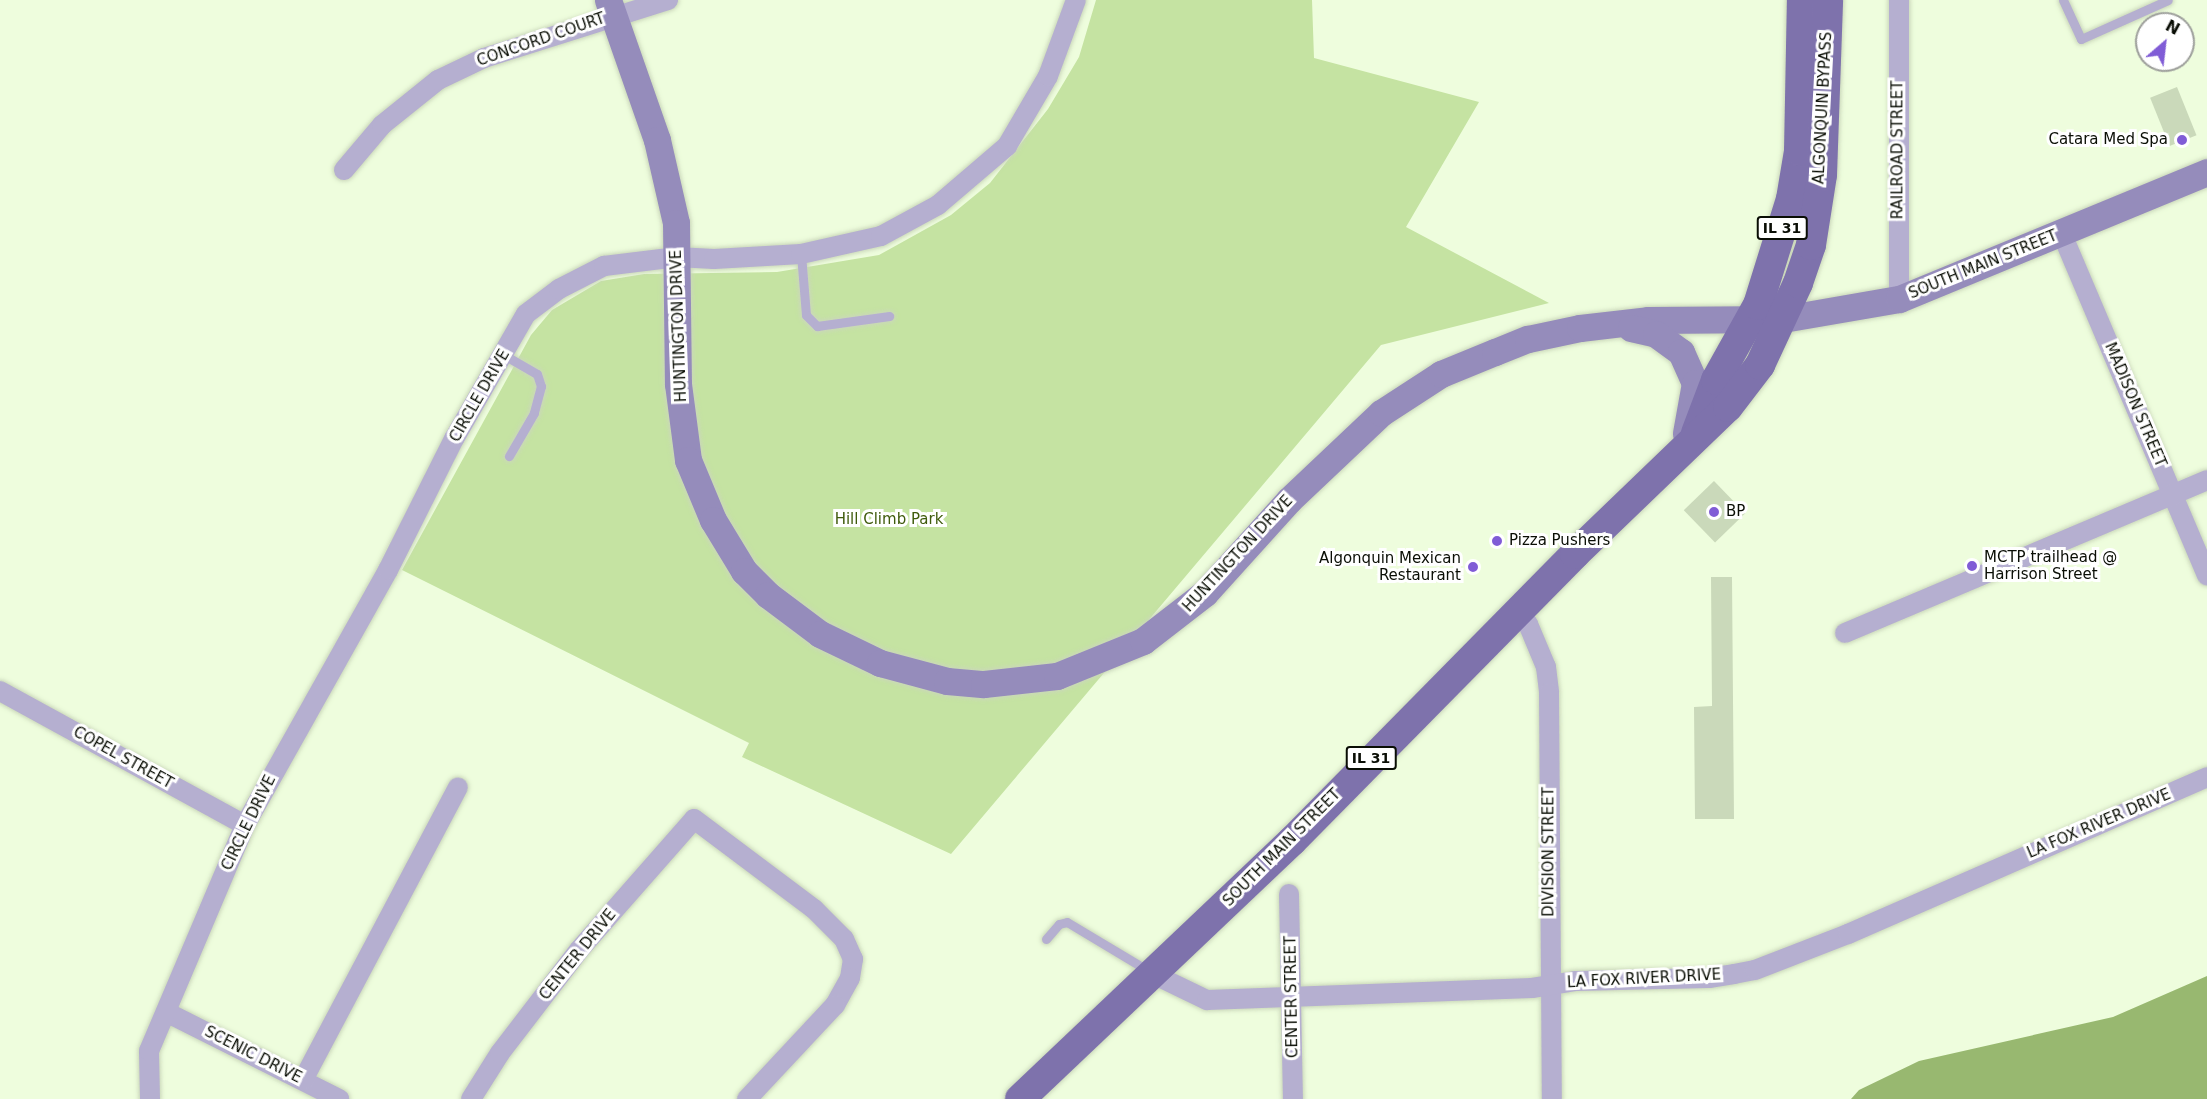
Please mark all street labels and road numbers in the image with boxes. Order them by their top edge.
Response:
street label: CONCORD COURT [475,10,607,70]
street label: ALGONQUIN BYPASS [1810,31,1836,185]
street label: RAILROAD STREET [1889,81,1907,219]
road number: IL 31 [1756,217,1808,239]
street label: SOUTH MAIN STREET [1906,227,2060,303]
street label: HUNTINGTON DRIVE [667,249,691,403]
street label: MADISON STREET [2101,340,2169,470]
street label: CIRCLE DRIVE [446,347,514,445]
street label: HUNTINGTON DRIVE [1179,492,1297,616]
street label: COPEL STREET [70,723,176,793]
road number: IL 31 [1346,747,1396,769]
street label: CIRCLE DRIVE [218,772,280,874]
street label: SOUTH MAIN STREET [1220,786,1344,910]
street label: LA FOX RIVER DRIVE [2025,786,2173,862]
street label: DIVISION STREET [1540,787,1558,917]
street label: CENTER DRIVE [536,906,620,1004]
street label: CENTER STREET [1282,936,1302,1058]
street label: LA FOX RIVER DRIVE [1567,966,1721,992]
street label: SCENIC DRIVE [201,1023,305,1087]

